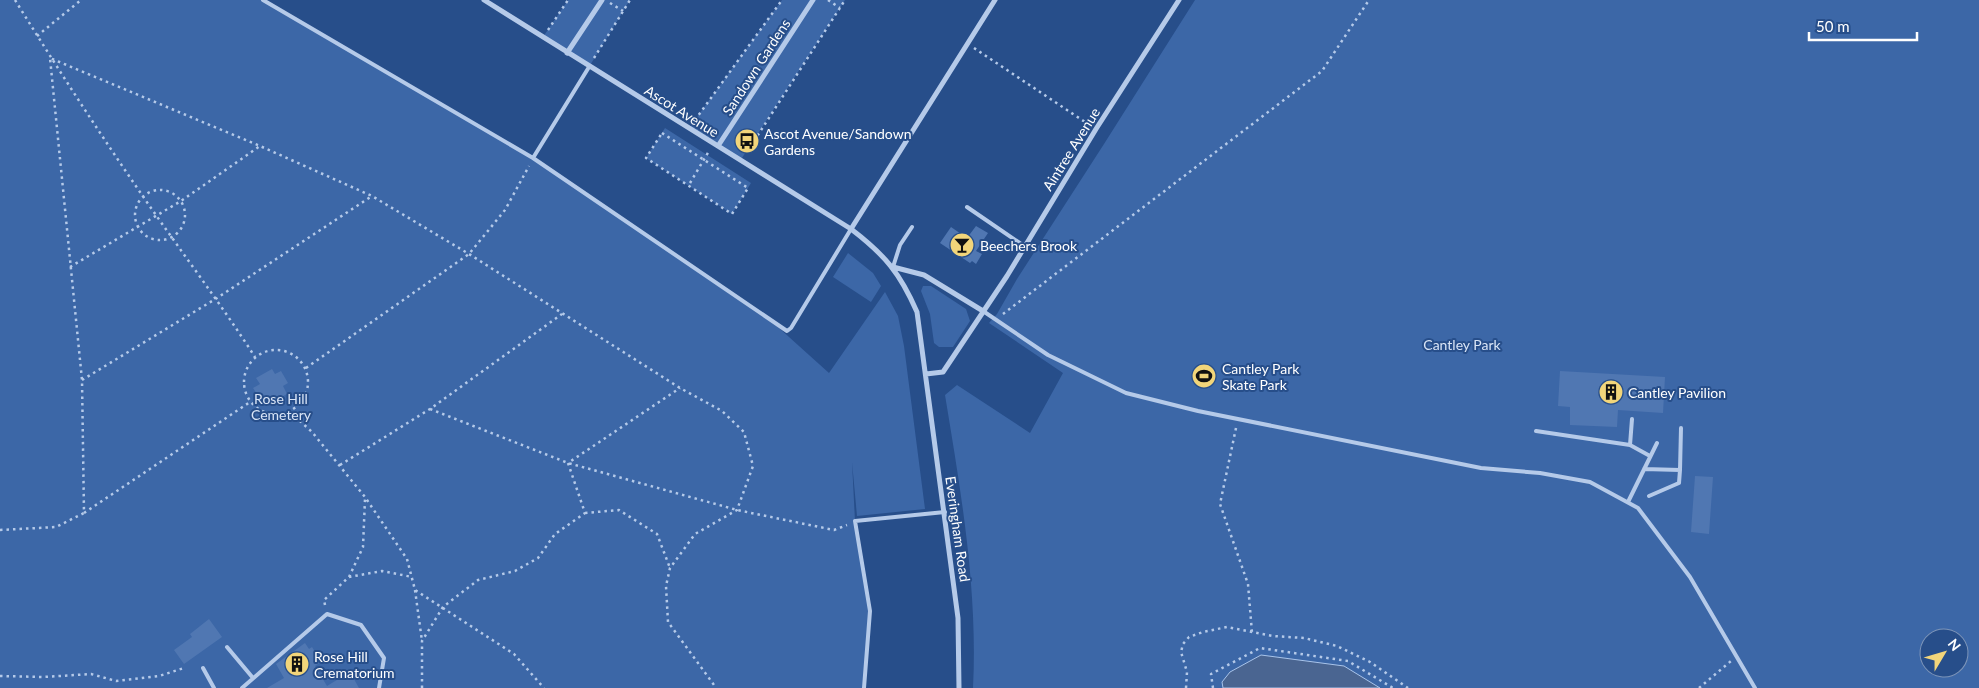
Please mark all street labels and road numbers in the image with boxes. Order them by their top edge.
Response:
street label: Sandown Gardens [719,16,793,118]
street label: Ascot Avenue [642,81,722,141]
street label: Aintree Avenue [1039,104,1103,194]
street label: Everingham Road [942,475,974,583]

